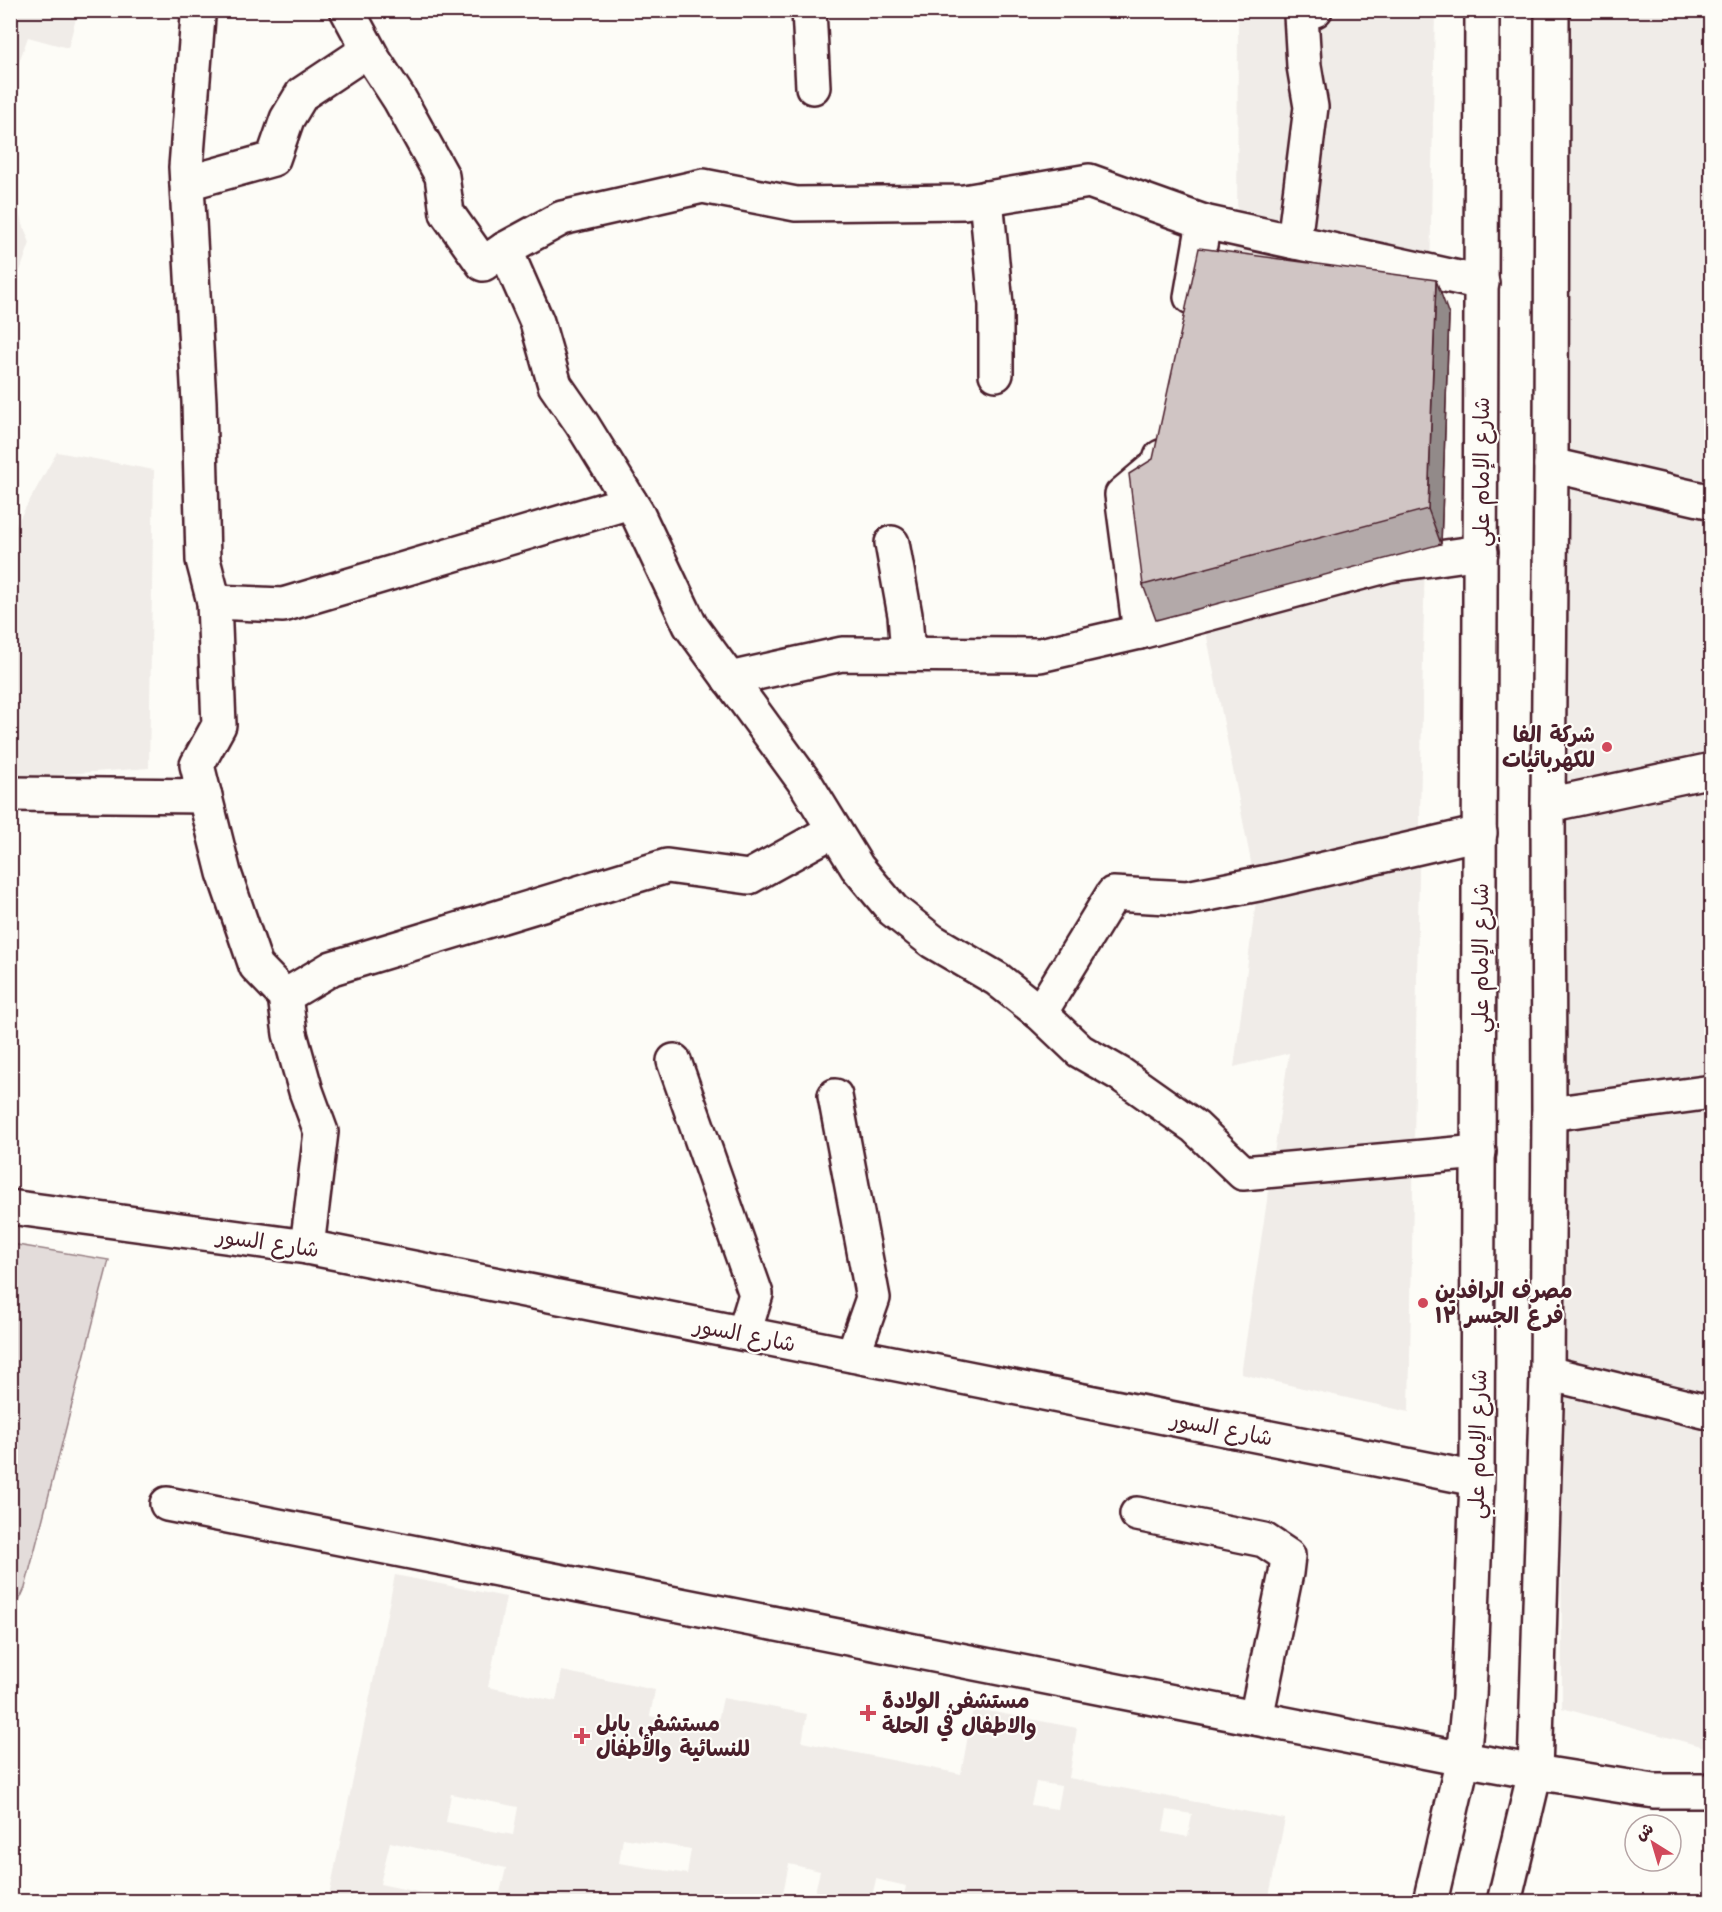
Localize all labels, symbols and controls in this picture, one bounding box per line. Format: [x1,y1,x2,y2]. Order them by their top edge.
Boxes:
street label: شارع الإمام علي [1469,397,1501,547]
place label: شركة الفا للكهربائيات [1502,722,1595,773]
marker: شركة الفا للكهربائيات [1600,740,1614,754]
street label: شارع الإمام علي [1468,883,1500,1033]
street label: شارع السور [213,1223,321,1265]
place label: مصرف الرافدين فرع الجسر ١٣ [1435,1278,1572,1331]
marker: مصرف الرافدين فرع الجسر ١٣ [1416,1296,1430,1310]
street label: شارع السور [689,1312,798,1360]
street label: شارع الإمام علي [1464,1369,1498,1519]
street label: شارع السور [1166,1406,1275,1454]
place label: مستشفى الولادة والاطفال في الحلة [882,1688,1037,1742]
marker: مستشفى الولادة والاطفال في الحلة [859,1704,877,1722]
place label: مستشفى بابل للنسائية والأطفال [596,1711,750,1762]
marker: مستشفى بابل للنسائية والأطفال [573,1727,591,1745]
north arrow [1623,1813,1683,1873]
text: ش [1632,1819,1657,1844]

